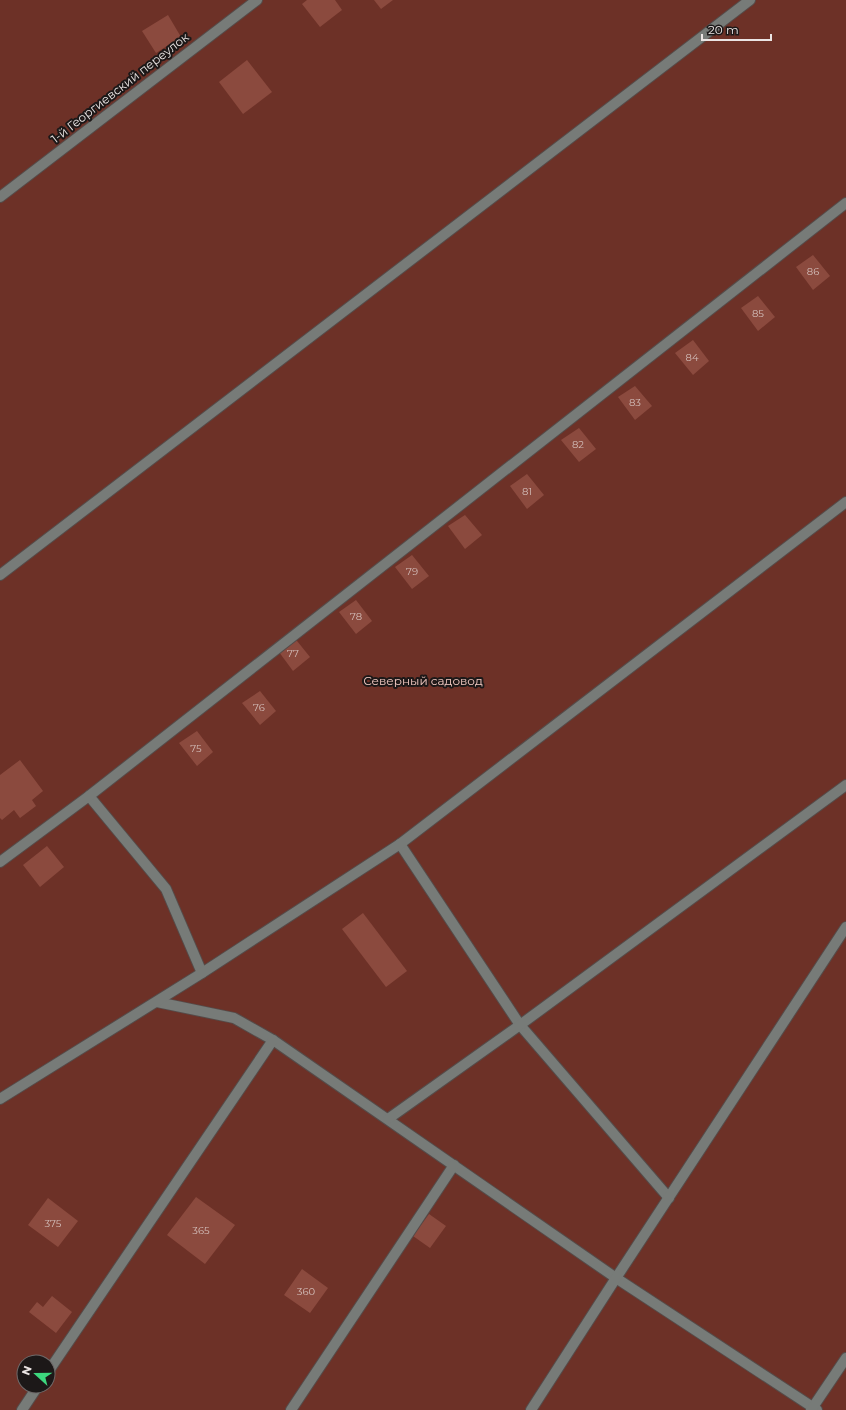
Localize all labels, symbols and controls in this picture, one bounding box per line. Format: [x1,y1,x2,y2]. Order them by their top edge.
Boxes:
scale bar [702,16,771,42]
text: 20 m [708,22,739,37]
street label: 1-й Георгиевский переулок [48,29,192,146]
house number: 86 [807,265,819,278]
house number: 85 [752,307,764,320]
house number: 84 [686,351,699,364]
house number: 83 [629,396,641,409]
house number: 82 [572,438,584,451]
house number: 81 [522,485,532,498]
house number: 79 [406,565,418,578]
house number: 78 [350,610,362,623]
house number: 77 [287,647,299,660]
park label: Северный садовод [363,673,483,688]
house number: 76 [253,701,265,714]
house number: 75 [190,742,202,755]
house number: 375 [45,1217,62,1230]
house number: 365 [192,1224,210,1237]
house number: 360 [297,1285,316,1298]
north arrow [16,1354,56,1394]
text: N [19,1364,35,1377]

